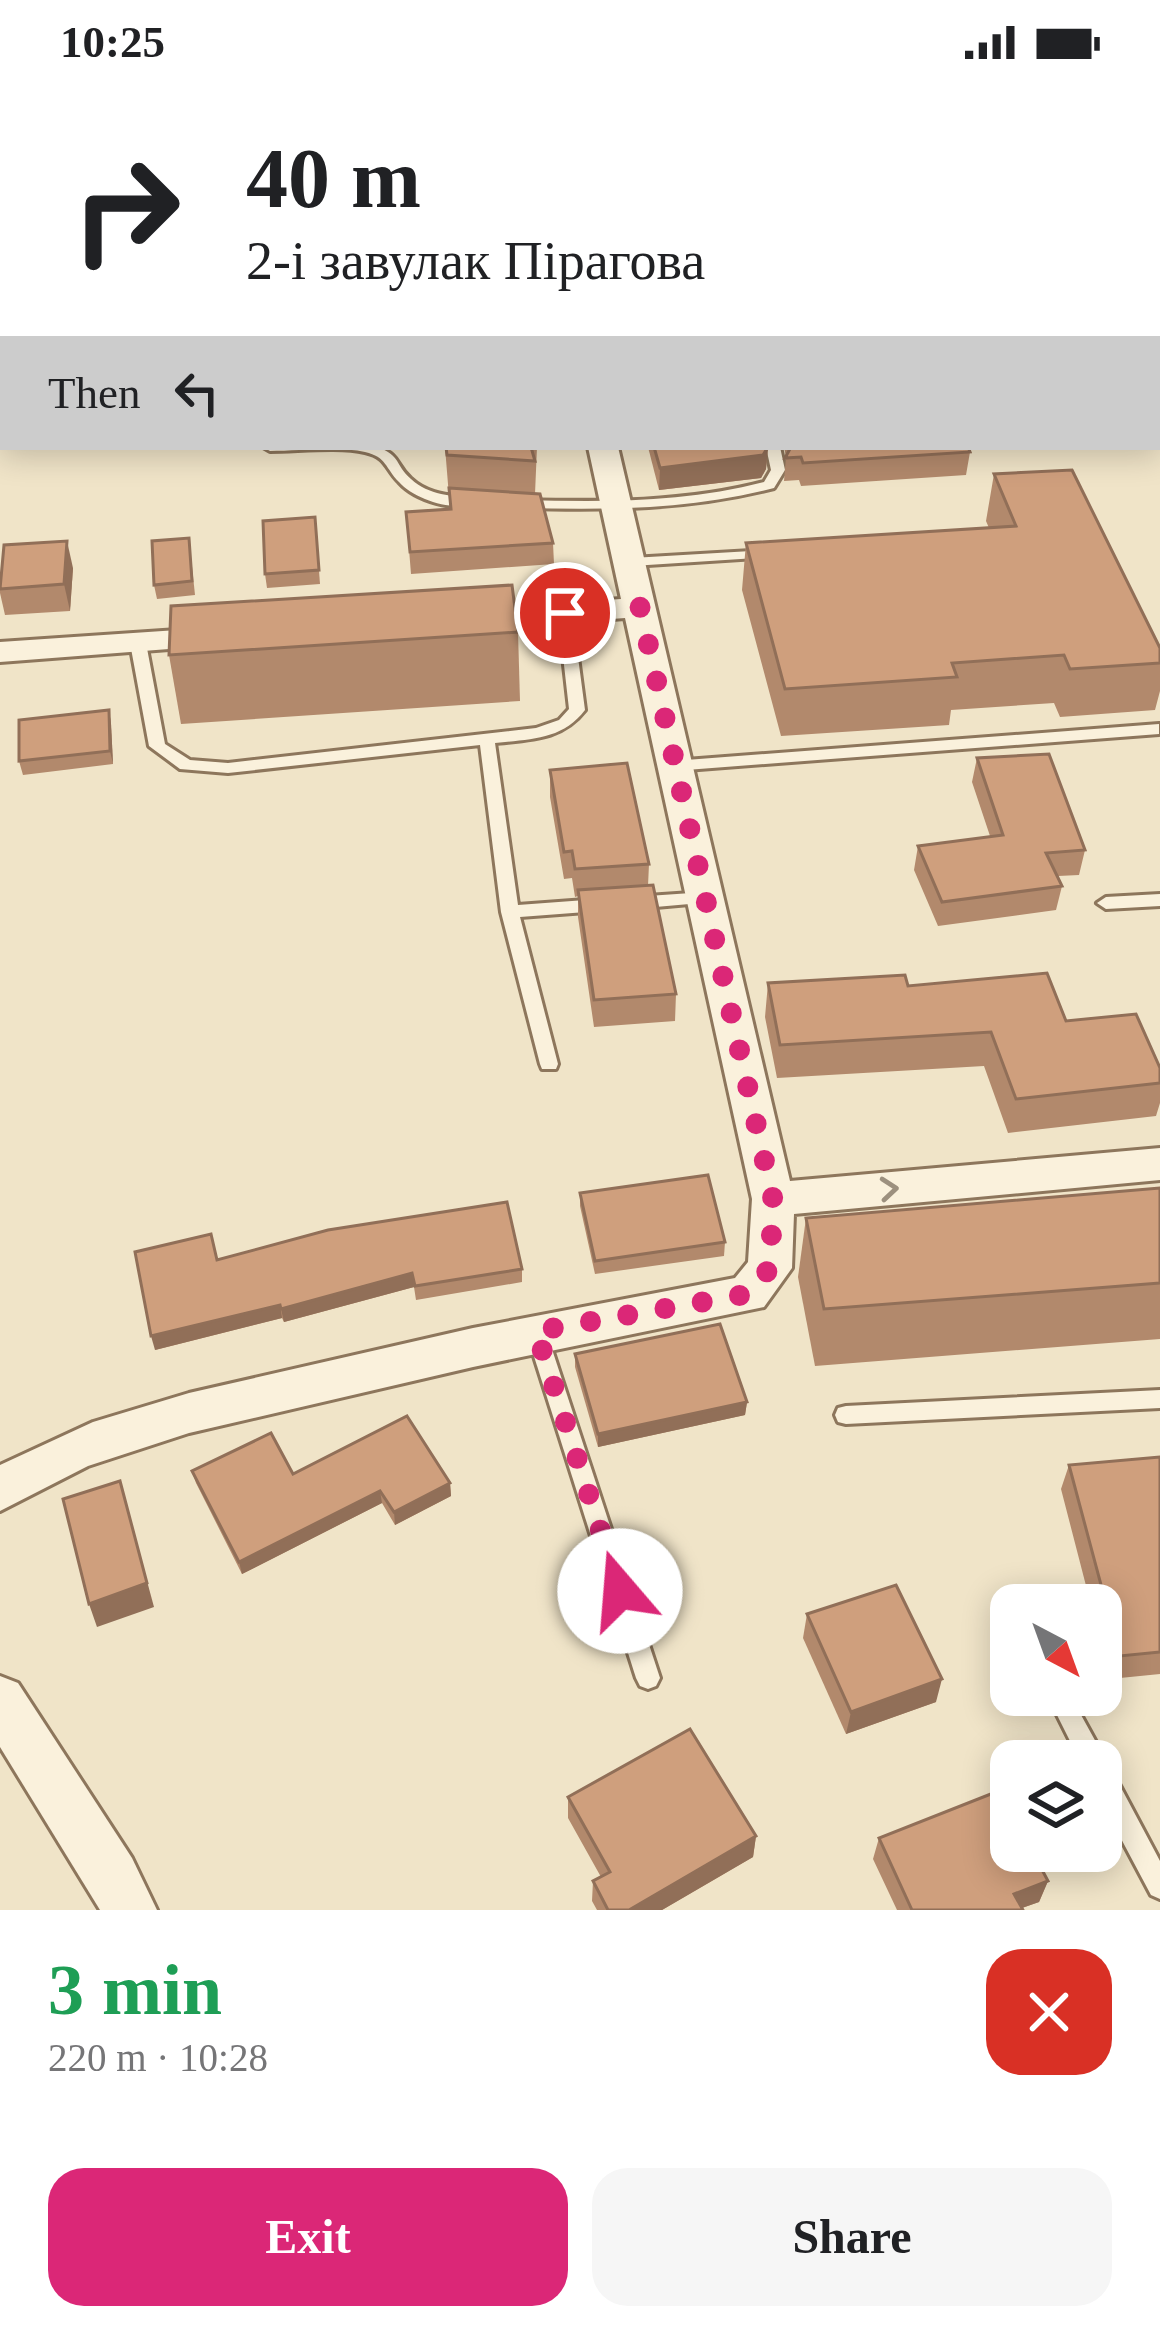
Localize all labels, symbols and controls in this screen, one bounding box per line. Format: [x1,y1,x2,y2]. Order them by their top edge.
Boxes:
text: 10:25 [60,17,165,67]
icon: right [48,132,204,288]
text: 40 m [246,132,421,225]
text: 2-і завулак Пірагова [246,231,705,291]
icon: left [164,360,230,426]
text: Then [48,368,140,418]
pin [514,562,616,664]
icon: arrive [532,580,598,646]
one-way arrow [880,1177,899,1202]
position arrow [557,1528,683,1654]
north arrow [990,1584,1122,1716]
map controls [990,1584,1122,1872]
button: layers [990,1740,1122,1872]
button: close [986,1949,1112,2075]
text: 3 min [48,1950,222,2030]
text: 220 m · 10:28 [48,2036,268,2079]
button: Exit [48,2168,568,2306]
button: Share [592,2168,1112,2306]

